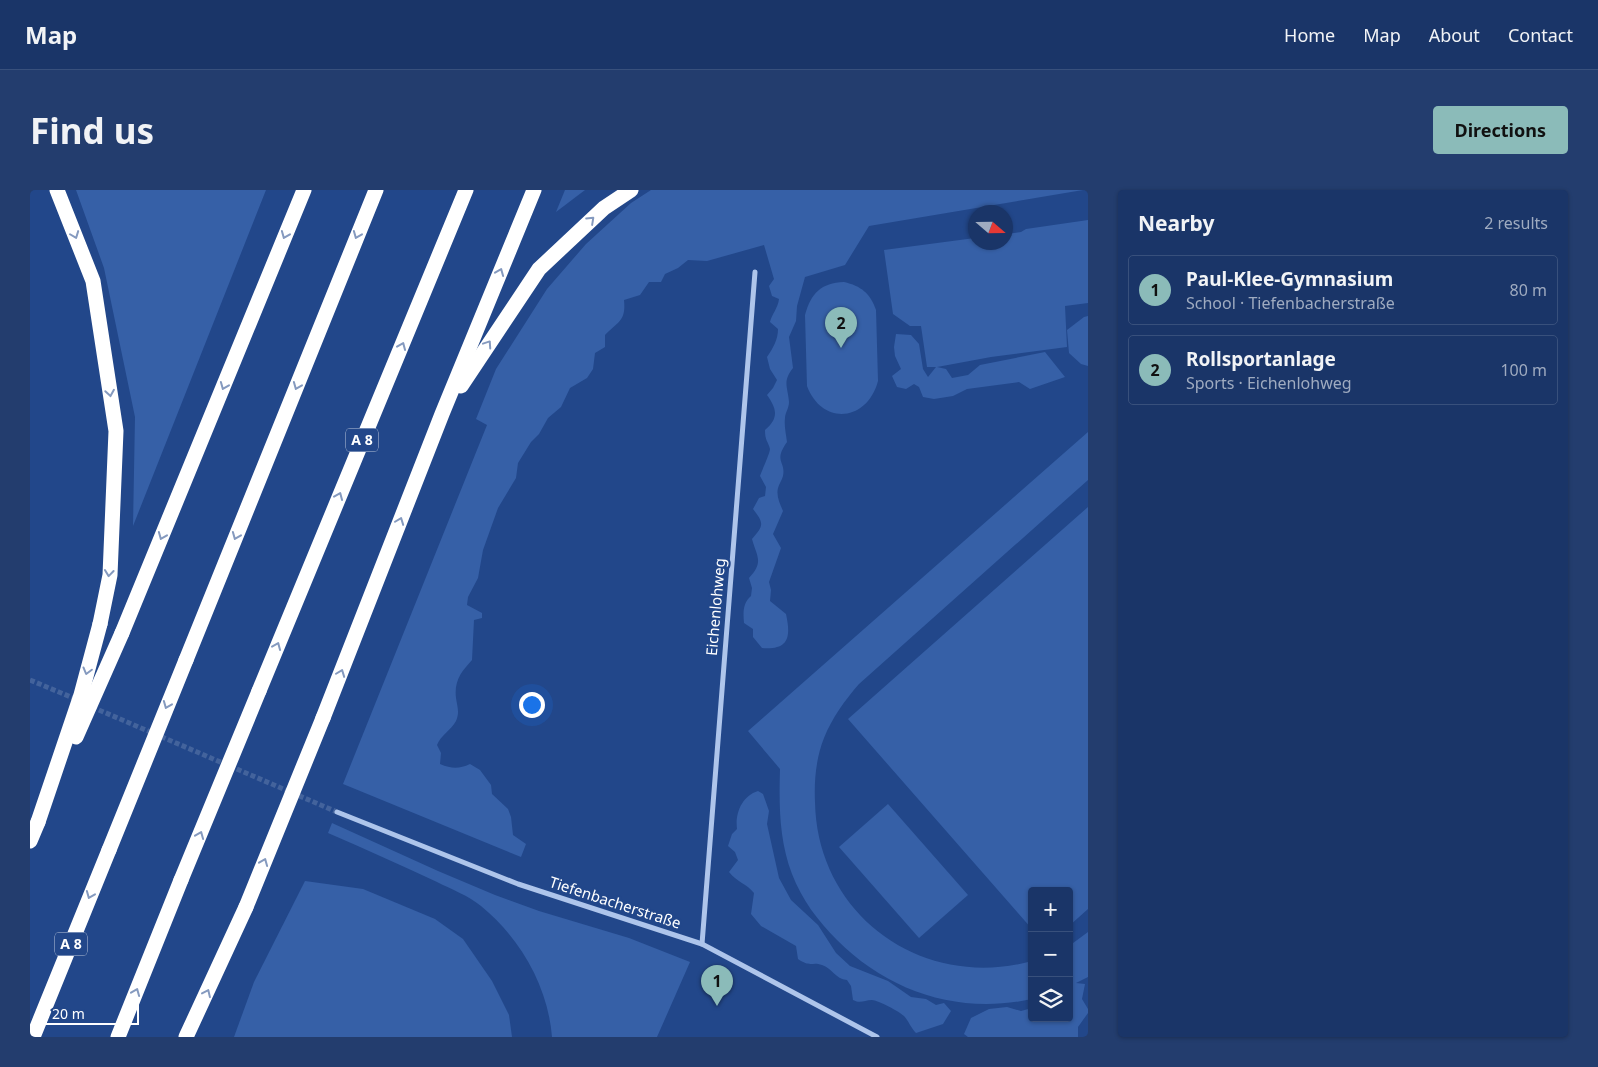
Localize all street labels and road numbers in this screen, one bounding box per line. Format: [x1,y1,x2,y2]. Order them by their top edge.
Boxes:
road number: A 8 [346,428,378,452]
street label: Eichenlohweg [701,557,729,657]
street label: Tiefenbacherstraße [547,871,684,933]
road number: A 8 [55,932,87,956]

